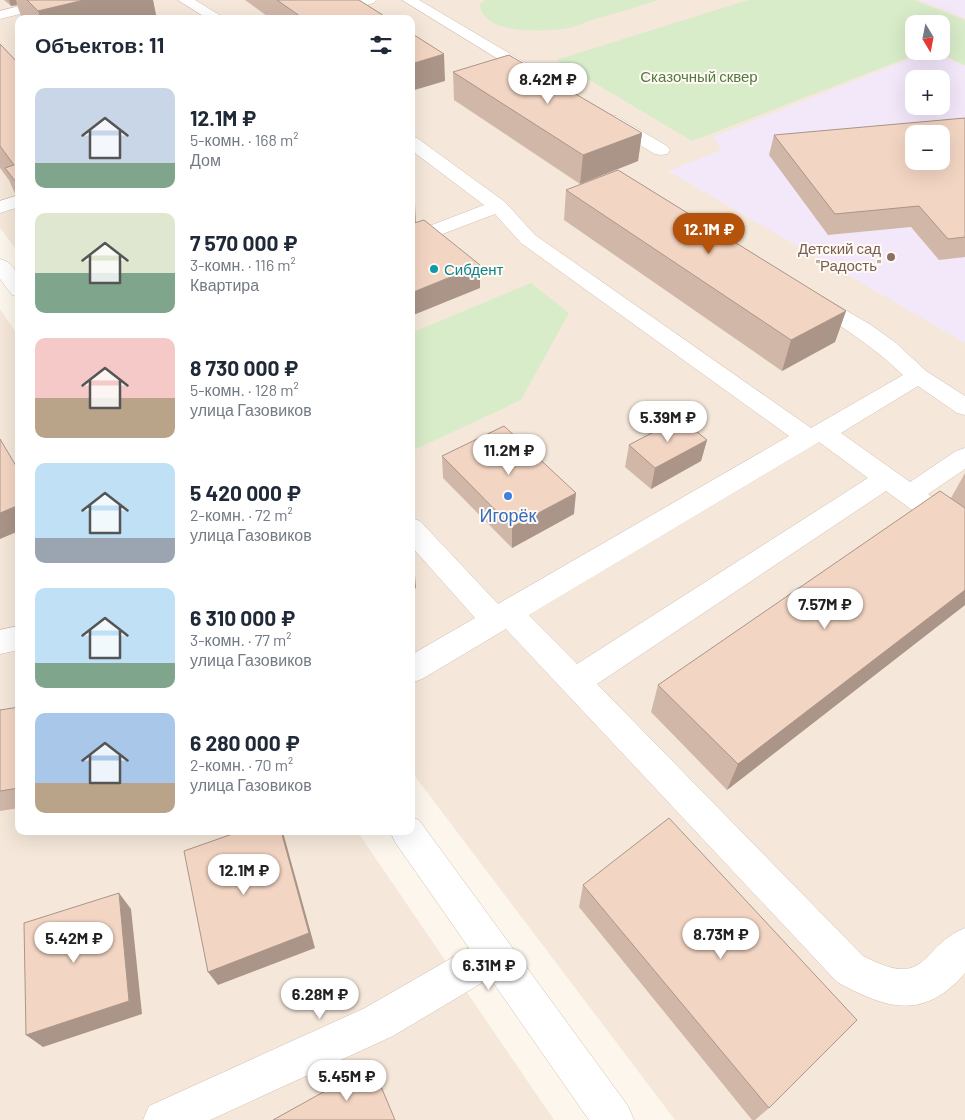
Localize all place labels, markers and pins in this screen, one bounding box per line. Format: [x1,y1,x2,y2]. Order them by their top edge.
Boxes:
pin: 8.42M ₽ [502,62,594,105]
pin: 12.1M ₽ [663,212,755,255]
place label: Детский сад "Радость" [798,239,881,274]
marker: Детский сад "Радость" [885,251,897,263]
place label: Сибдент [444,260,504,278]
marker: Сибдент [428,263,440,275]
pin: 5.39M ₽ [622,400,714,443]
pin: 11.2M ₽ [463,434,555,476]
marker: Игорёк [502,490,514,502]
place label: Игорёк [479,504,537,526]
pin: 7.57M ₽ [779,588,871,630]
pin: 12.1M ₽ [198,854,290,896]
pin: 8.73M ₽ [675,918,767,960]
pin: 5.42M ₽ [28,922,120,964]
pin: 6.31M ₽ [443,948,535,991]
pin: 6.28M ₽ [274,978,366,1020]
pin: 5.45M ₽ [301,1060,393,1102]

